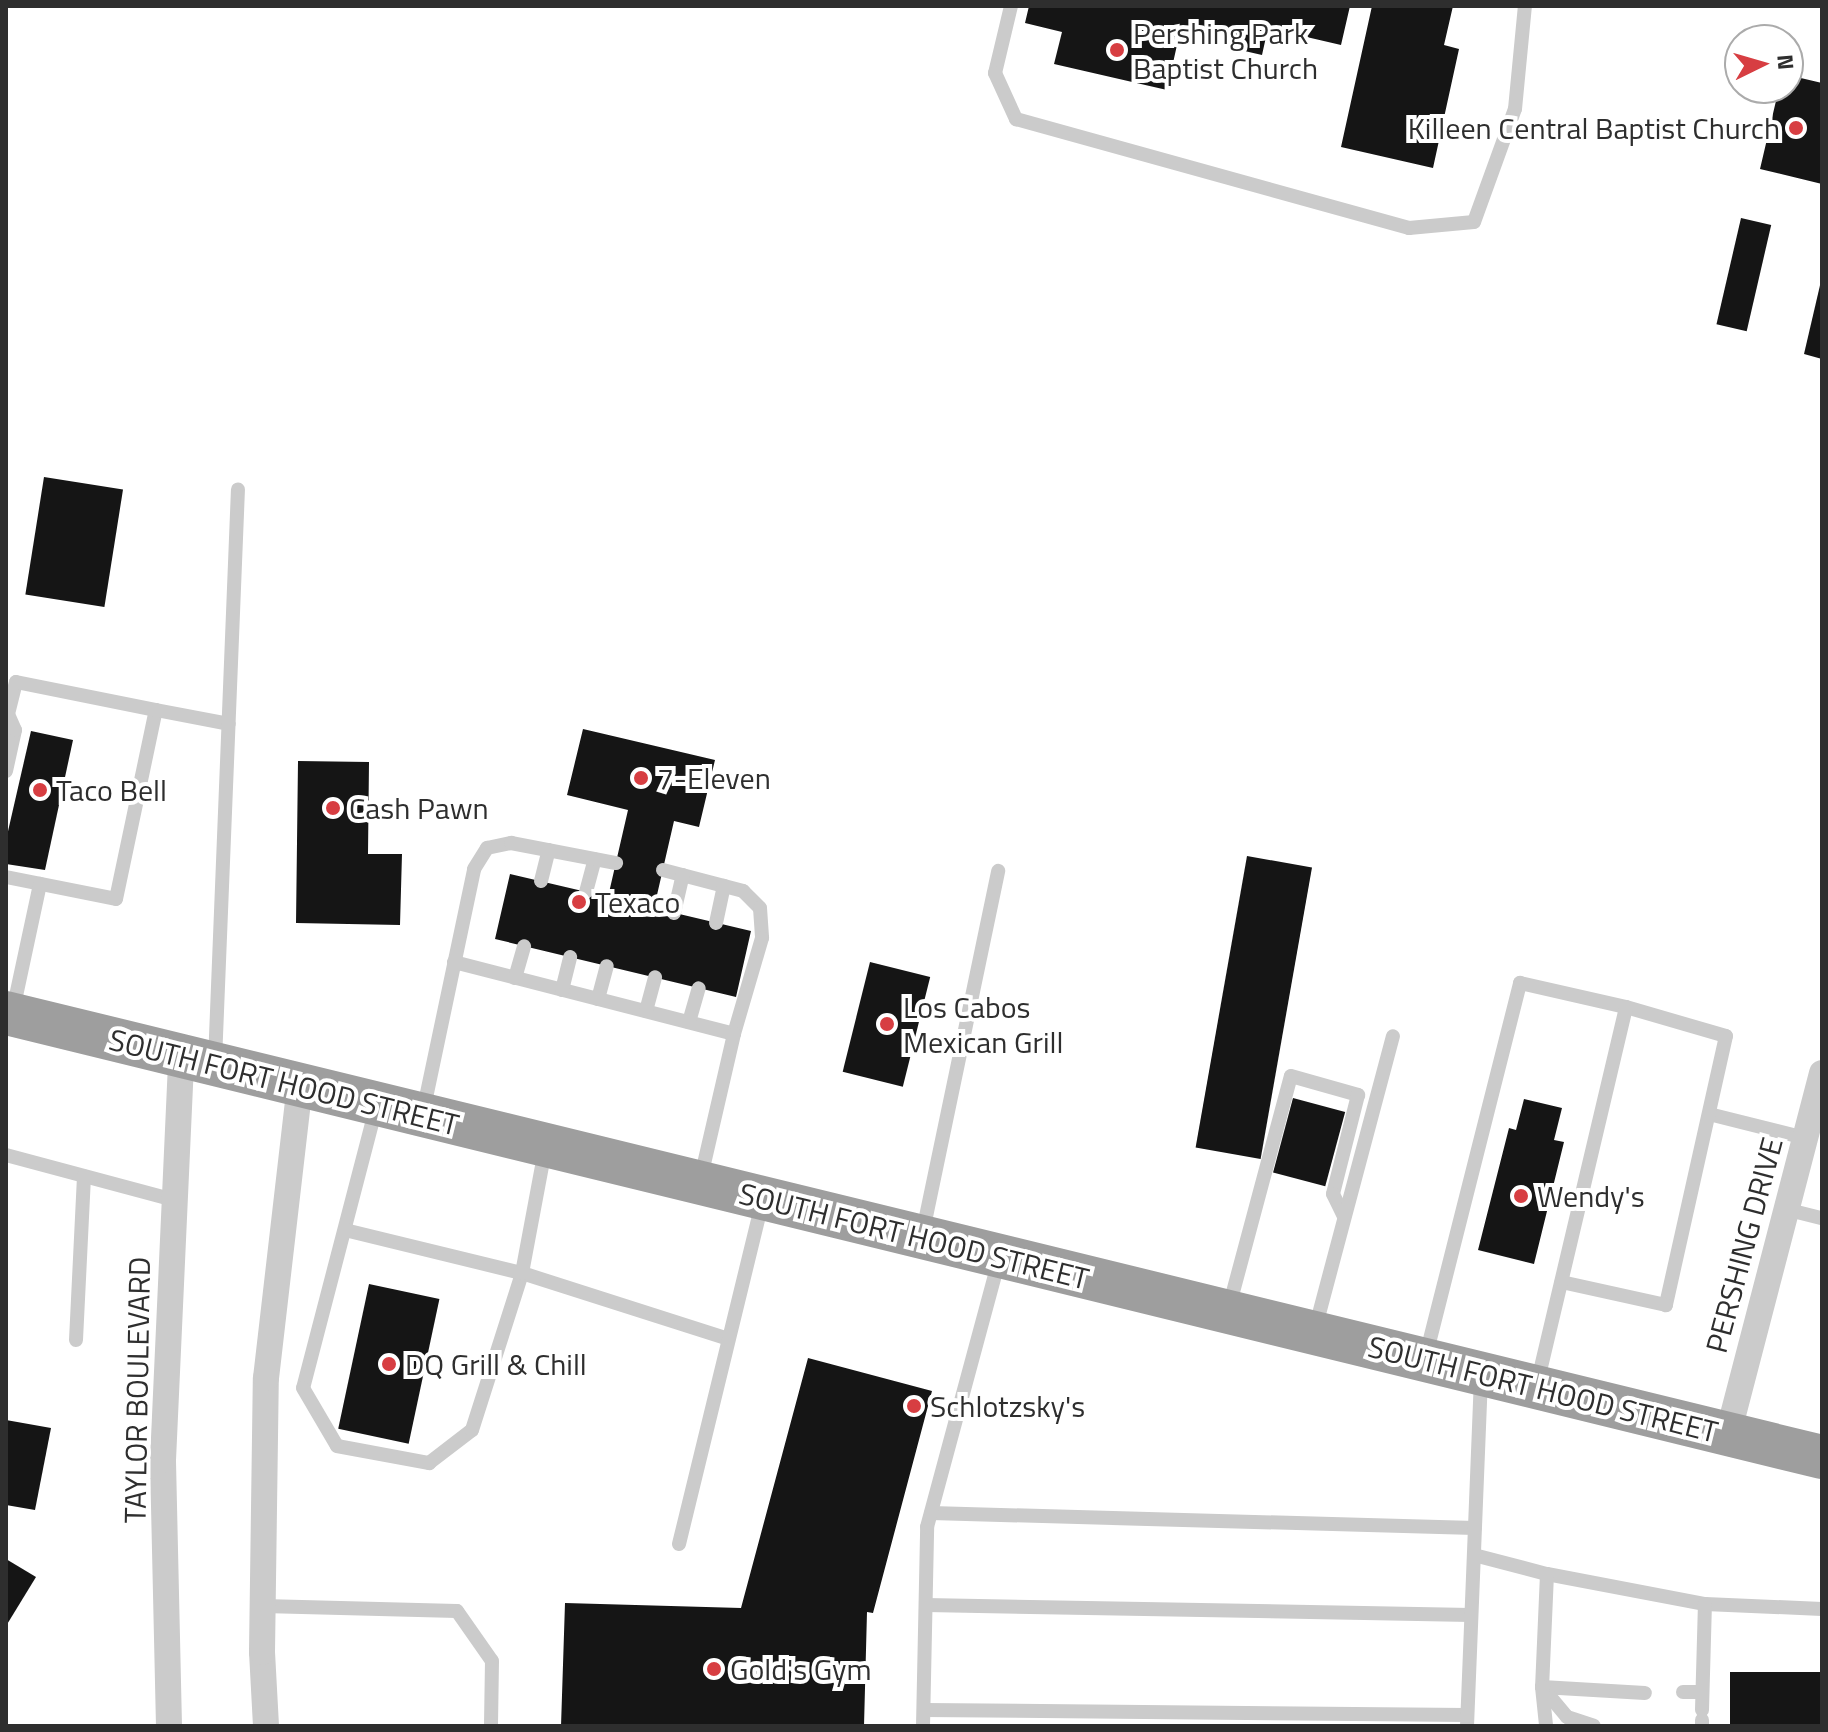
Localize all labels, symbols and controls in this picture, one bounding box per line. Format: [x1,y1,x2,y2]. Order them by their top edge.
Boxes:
place label: Pershing Park Baptist Church [1133,15,1318,86]
north arrow [1724,24,1804,104]
marker: Pershing Park Baptist Church [1108,41,1126,59]
text: N [1768,53,1804,71]
place label: Killeen Central Baptist Church [1408,110,1780,146]
marker: Killeen Central Baptist Church [1787,119,1805,137]
place label: 7-Eleven [657,760,771,796]
marker: 7-Eleven [632,769,650,787]
place label: Taco Bell [56,772,167,808]
marker: Taco Bell [31,781,49,799]
place label: Cash Pawn [349,790,489,826]
marker: Cash Pawn [324,799,342,817]
place label: Texaco [595,884,680,920]
marker: Texaco [570,893,588,911]
place label: Los Cabos Mexican Grill [903,989,1063,1060]
marker: Los Cabos Mexican Grill [878,1015,896,1033]
street label: SOUTH FORT HOOD STREET [105,1021,463,1143]
street label: PERSHING DRIVE [1698,1133,1790,1357]
street label: SOUTH FORT HOOD STREET [735,1175,1093,1297]
place label: Wendy's [1537,1178,1645,1214]
marker: Wendy's [1512,1187,1530,1205]
street label: TAYLOR BOULEVARD [117,1256,157,1524]
street label: SOUTH FORT HOOD STREET [1364,1328,1722,1450]
place label: DQ Grill & Chill [405,1346,587,1382]
marker: DQ Grill & Chill [380,1355,398,1373]
place label: Schlotzsky's [930,1388,1085,1424]
marker: Schlotzsky's [905,1397,923,1415]
place label: Gold's Gym [730,1651,872,1687]
marker: Gold's Gym [705,1660,723,1678]

